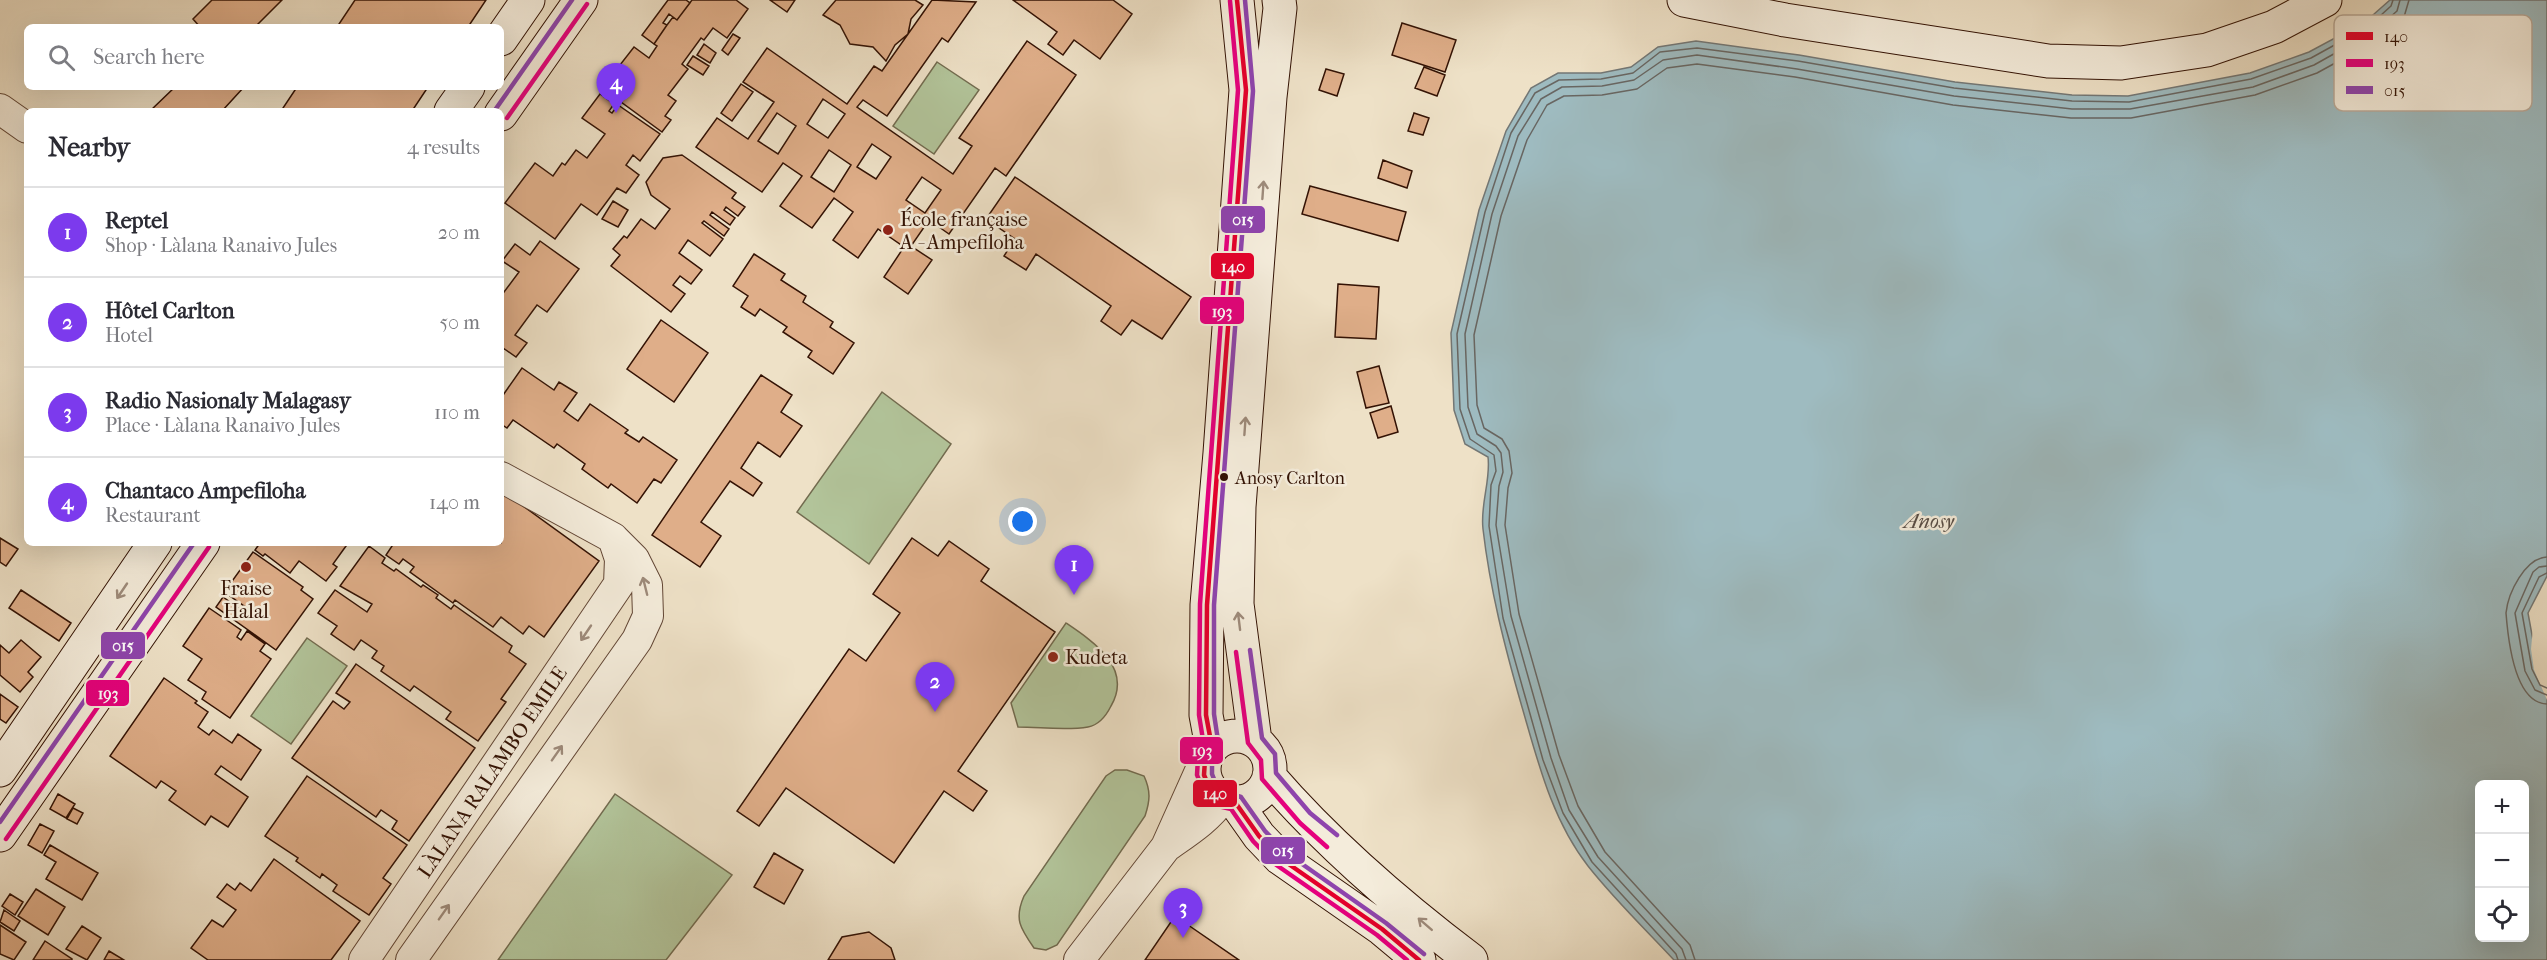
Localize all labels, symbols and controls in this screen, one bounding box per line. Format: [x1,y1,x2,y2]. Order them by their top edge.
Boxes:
legend [2334,15,2532,111]
search box [24,24,504,90]
text: 140 [2384,27,2408,46]
icon: search [45,41,78,74]
text: Search here [93,44,205,70]
text: 193 [2384,54,2405,73]
pin: 4 [596,63,636,113]
text: 015 [2384,81,2405,100]
text: Nearby [48,132,130,163]
text: 4 results [407,136,480,159]
one-way arrow [1258,180,1269,200]
line badge: 015 [1220,205,1266,234]
place label: École française A - Ampefiloha [899,207,1028,254]
text: Reptel [105,208,168,234]
text: 015 [1232,210,1254,229]
text: 1 [64,221,71,244]
text: 20 m [438,221,480,244]
marker: École française A - Ampefiloha [881,223,895,237]
text: Shop · Làlana Ranaivo Jules [105,234,337,257]
line badge: 140 [1210,252,1255,280]
text: 140 [1221,257,1245,277]
line badge: 193 [1199,296,1245,325]
text: Hôtel Carlton [105,298,234,324]
text: 193 [1212,302,1232,322]
text: 2 [62,311,73,334]
text: 50 m [439,311,480,334]
text: Hotel [105,324,153,347]
text: Radio Nasionaly Malagasy [105,388,351,414]
text: 3 [63,401,72,424]
text: 110 m [434,401,480,424]
text: Place · Làlana Ranaivo Jules [105,414,340,437]
one-way arrow [1240,417,1251,437]
place label: Anosy Carlton [1234,468,1345,489]
marker: Anosy Carlton [1218,471,1230,483]
text: Chantaco Ampefiloha [105,478,306,504]
text: 4 [62,491,73,514]
text: 140 m [429,491,480,514]
text: Restaurant [105,504,201,527]
your location [1008,507,1037,536]
water label: Anosy [1901,509,1955,533]
pin: 1 [1054,546,1094,595]
marker: Fraise Halal [239,560,253,574]
place label: Fraise Halal [220,577,272,623]
one-way arrow [638,577,650,596]
one-way arrow [116,583,128,599]
one-way arrow [1234,611,1245,631]
one-way arrow [580,624,592,640]
line badge: 015 [100,631,146,660]
text: 015 [112,636,134,655]
place label: Kudeta [1065,646,1128,669]
marker: Kudeta [1046,650,1060,664]
street label: LÀLANA RALAMBO EMILE [412,662,572,882]
pin: 2 [916,662,954,712]
line badge: 193 [85,679,130,707]
text: 193 [98,684,118,704]
line badge: 193 [1179,736,1224,765]
text: 193 [1192,741,1212,761]
one-way arrow [551,745,563,761]
line badge: 140 [1192,779,1238,808]
map controls [2475,780,2529,942]
button: + [2475,780,2529,834]
text: 140 [1203,784,1227,804]
button: − [2475,834,2529,888]
line badge: 015 [1260,836,1306,865]
text: 015 [1272,841,1294,860]
pin: 3 [1164,888,1202,938]
button: locate [2475,888,2529,942]
one-way arrow [438,905,450,921]
one-way arrow [1418,917,1433,931]

